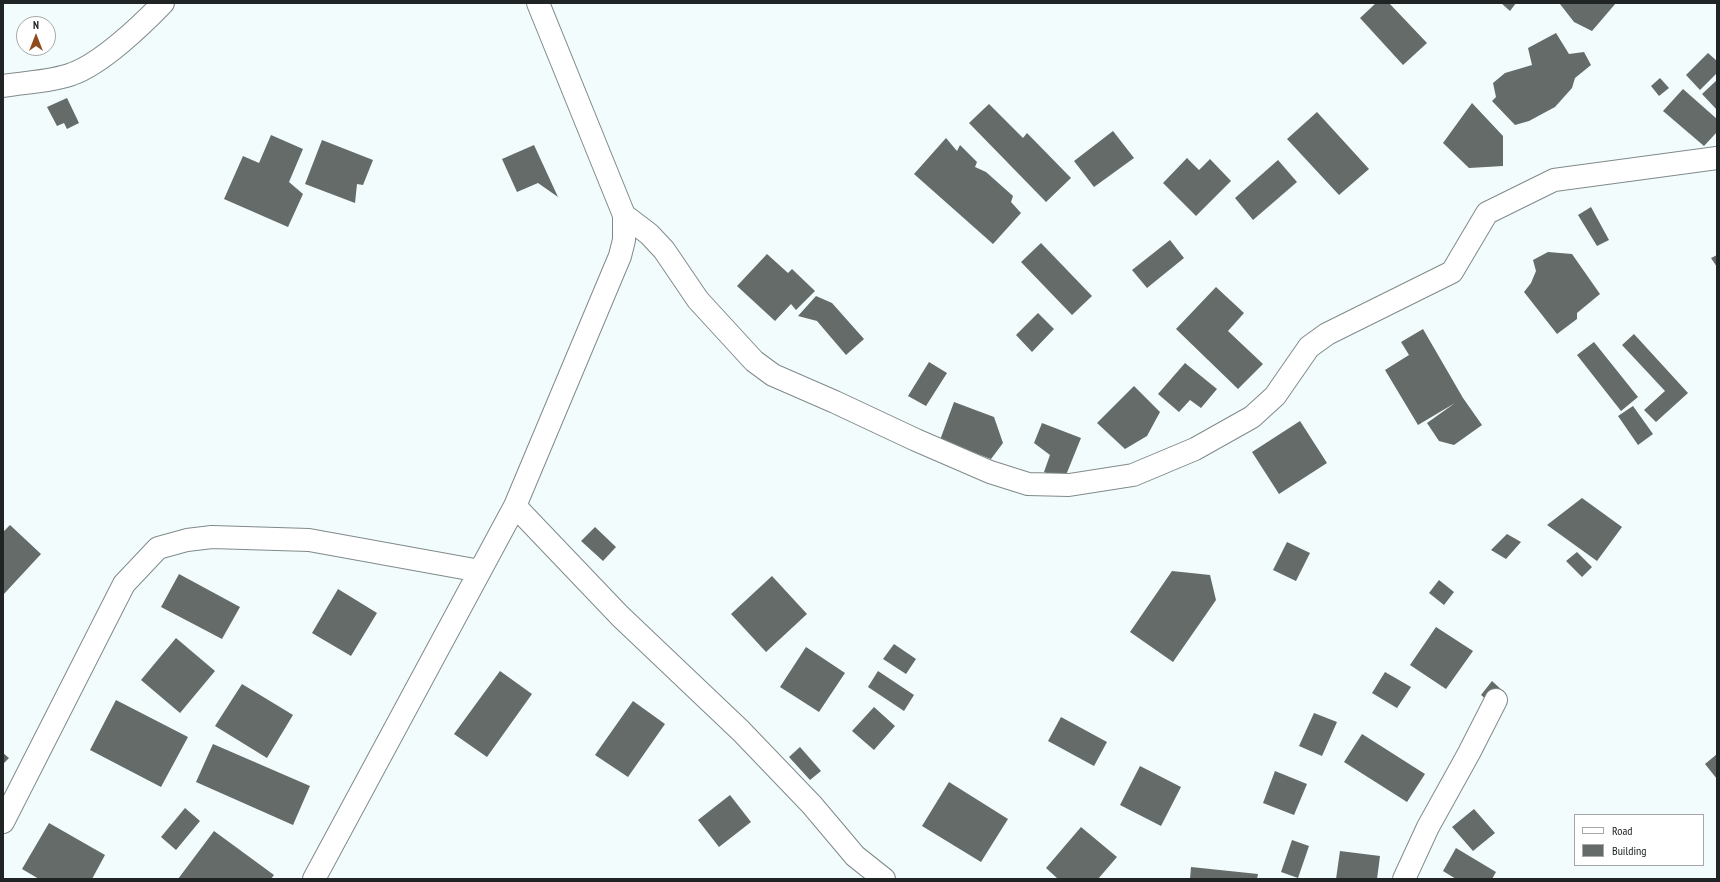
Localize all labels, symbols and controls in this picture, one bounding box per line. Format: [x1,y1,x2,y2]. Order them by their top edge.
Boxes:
north arrow [16,16,56,56]
text: N [33,18,39,32]
legend [1574,814,1704,866]
text: Road [1612,823,1632,838]
text: Building [1612,843,1647,858]

